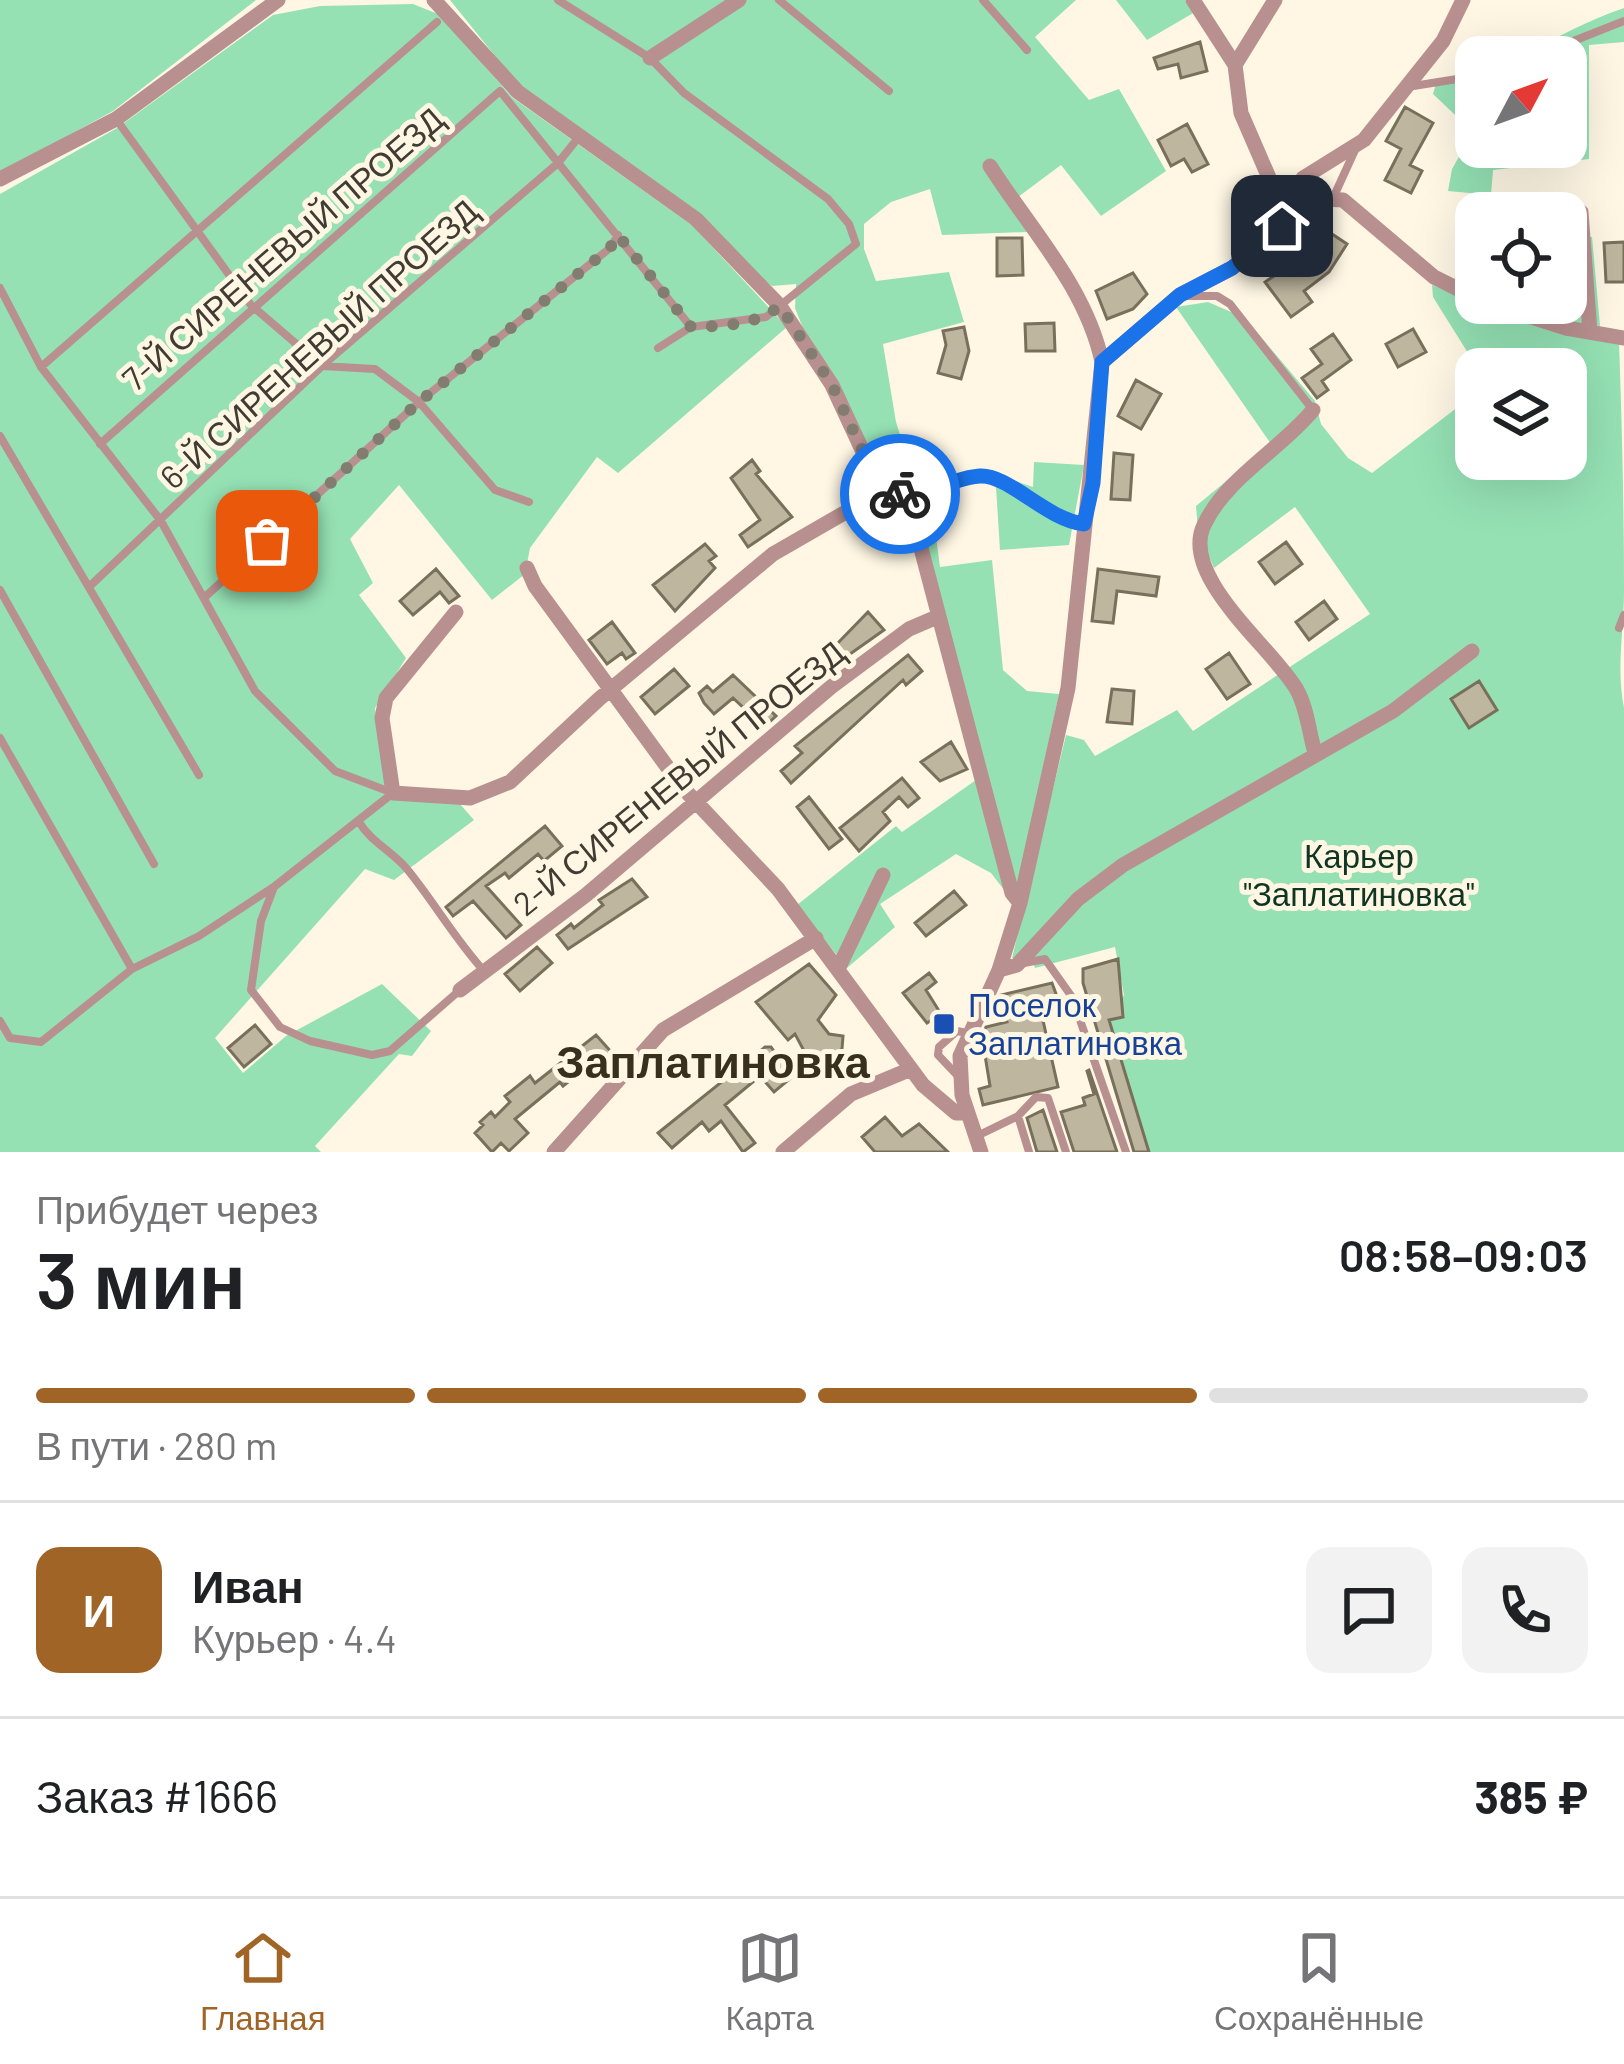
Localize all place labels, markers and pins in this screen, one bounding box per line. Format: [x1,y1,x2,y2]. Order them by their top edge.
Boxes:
pin [1231,175,1333,277]
pin [216,490,318,592]
place label: Поселок Заплатиновка [968,984,1183,1062]
marker: Поселок Заплатиновка [931,1011,957,1037]

